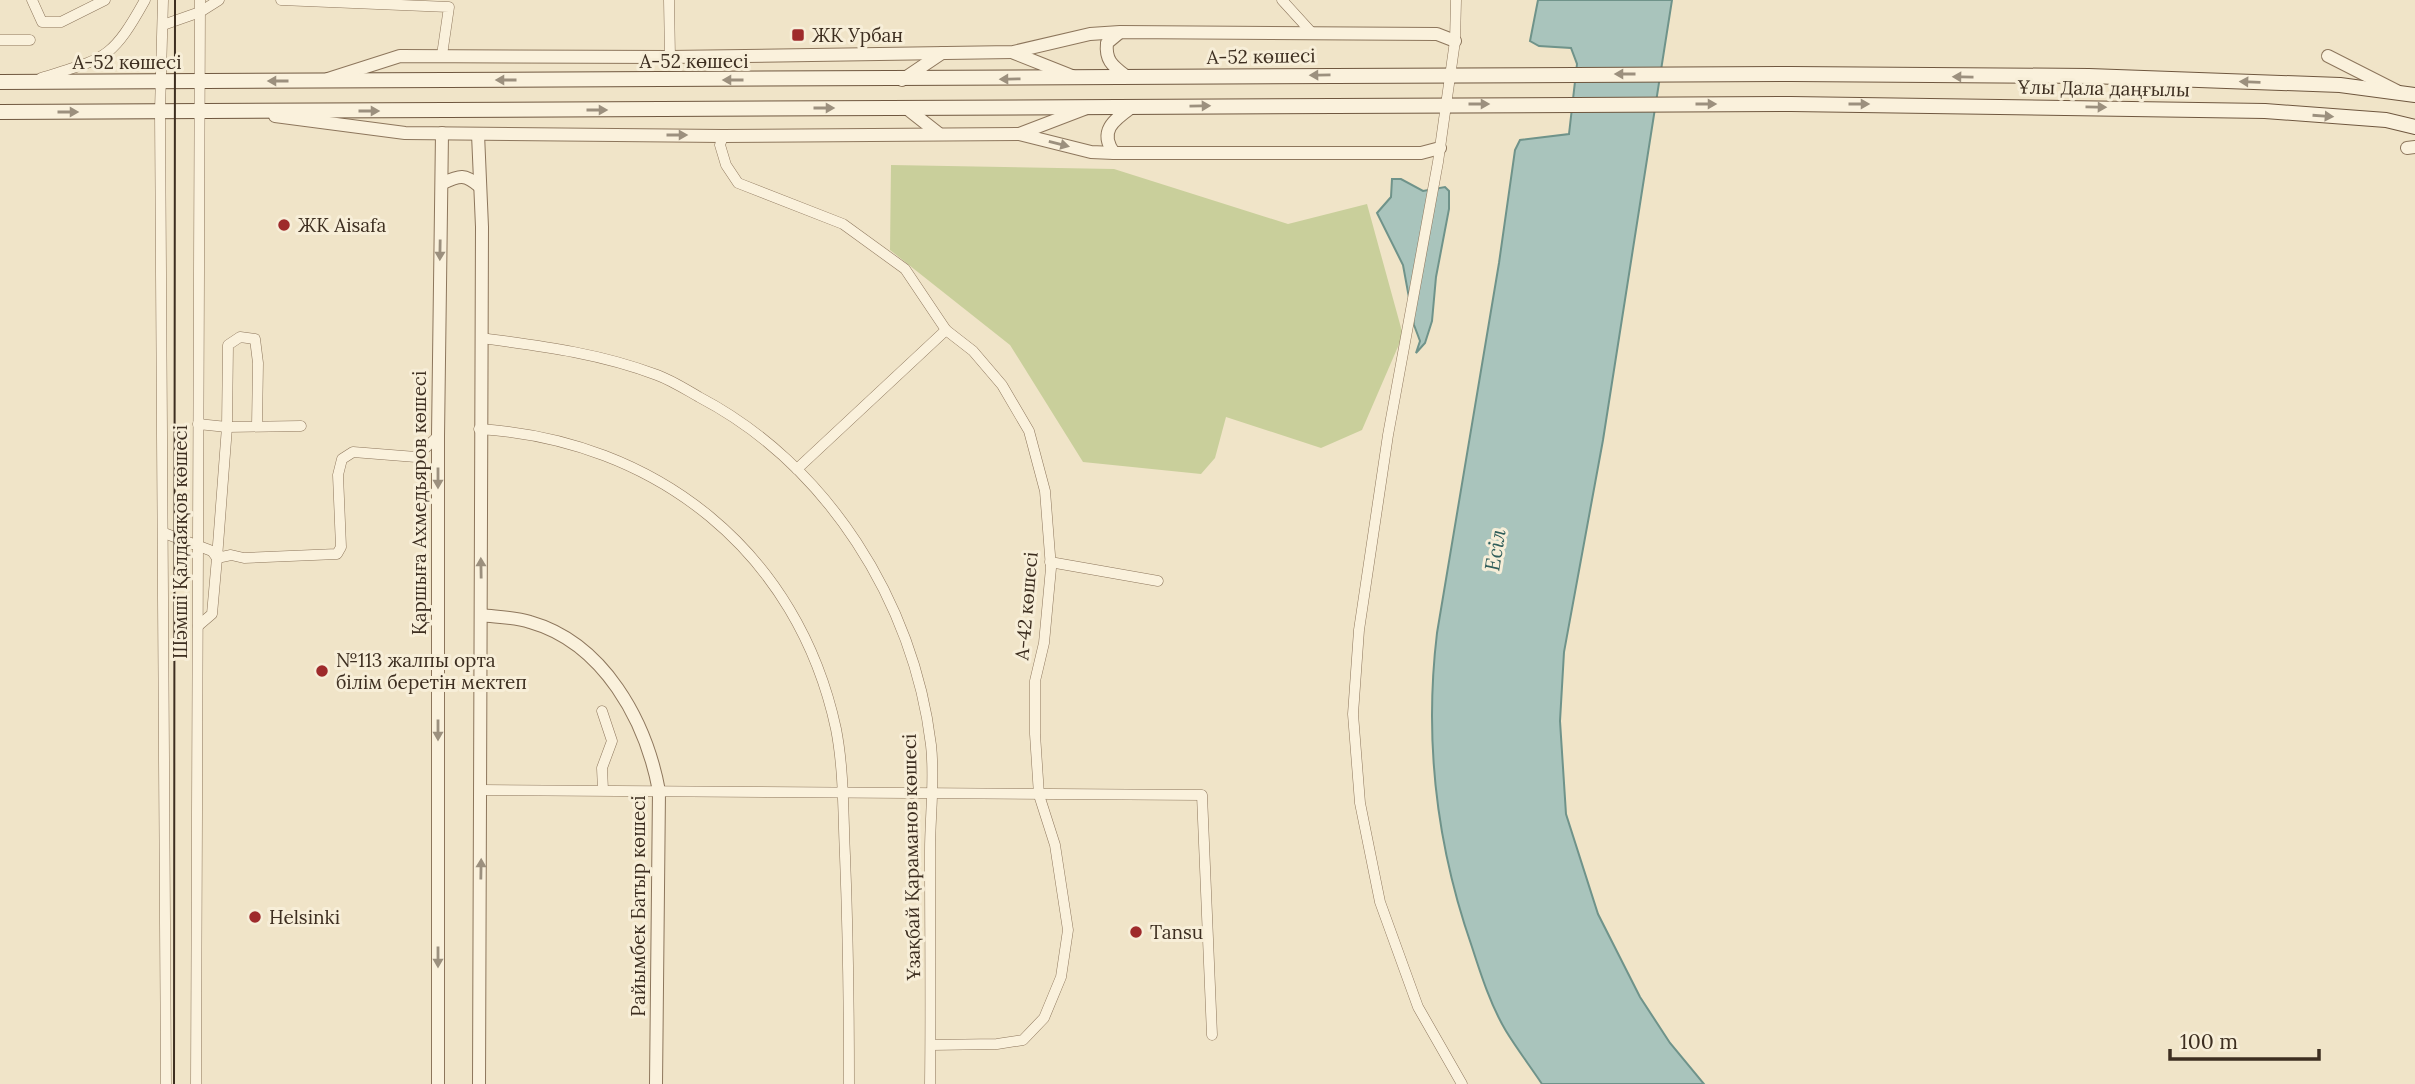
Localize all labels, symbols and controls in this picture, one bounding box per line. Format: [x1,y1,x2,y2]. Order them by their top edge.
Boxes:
place label: ЖК Урбан [812,23,903,47]
marker: ЖК Урбан [790,27,806,43]
street label: А-52 көшесі [1205,43,1316,69]
street label: А-52 көшесі [639,49,748,73]
street label: А-52 көшесі [72,50,181,74]
one-way arrow [1613,68,1635,80]
one-way arrow [1309,69,1331,80]
one-way arrow [1951,71,1973,82]
one-way arrow [999,73,1021,85]
one-way arrow [495,74,517,86]
one-way arrow [722,74,744,86]
street label: Ұлы Дала даңғылы [2017,74,2190,102]
one-way arrow [267,75,289,86]
one-way arrow [2238,76,2260,87]
one-way arrow [1468,98,1490,110]
one-way arrow [1696,98,1718,110]
one-way arrow [1848,98,1870,110]
one-way arrow [1190,100,1212,112]
one-way arrow [813,102,835,114]
one-way arrow [2085,102,2107,113]
one-way arrow [586,104,608,116]
one-way arrow [358,105,380,117]
one-way arrow [57,106,79,118]
one-way arrow [2313,110,2335,121]
one-way arrow [666,129,688,141]
one-way arrow [1048,139,1070,150]
place label: ЖК Aisafa [298,213,387,237]
marker: ЖК Aisafa [276,217,292,233]
one-way arrow [434,240,446,262]
street label: Қаршыға Ахмедьяров көшесі [407,371,431,635]
street label: Шәмші Қалдаяқов көшесі [168,425,192,659]
one-way arrow [432,467,444,489]
water label: Есіл [1478,527,1512,573]
street label: А-42 көшесі [1009,551,1043,662]
one-way arrow [475,557,487,579]
place label: №113 жалпы орта білім беретін мектеп [336,648,527,694]
marker: №113 жалпы орта білім беретін мектеп [314,663,330,679]
one-way arrow [432,719,444,741]
street label: Ұзақбай Қараманов көшесі [897,733,925,982]
street label: Райымбек Батыр көшесі [626,795,650,1017]
one-way arrow [475,858,487,880]
place label: Helsinki [269,905,340,929]
marker: Helsinki [247,909,263,925]
place label: Tansu [1150,920,1203,944]
marker: Tansu [1128,924,1144,940]
one-way arrow [432,947,444,969]
scale bar [2170,1018,2319,1062]
text: 100 m [2180,1028,2238,1055]

